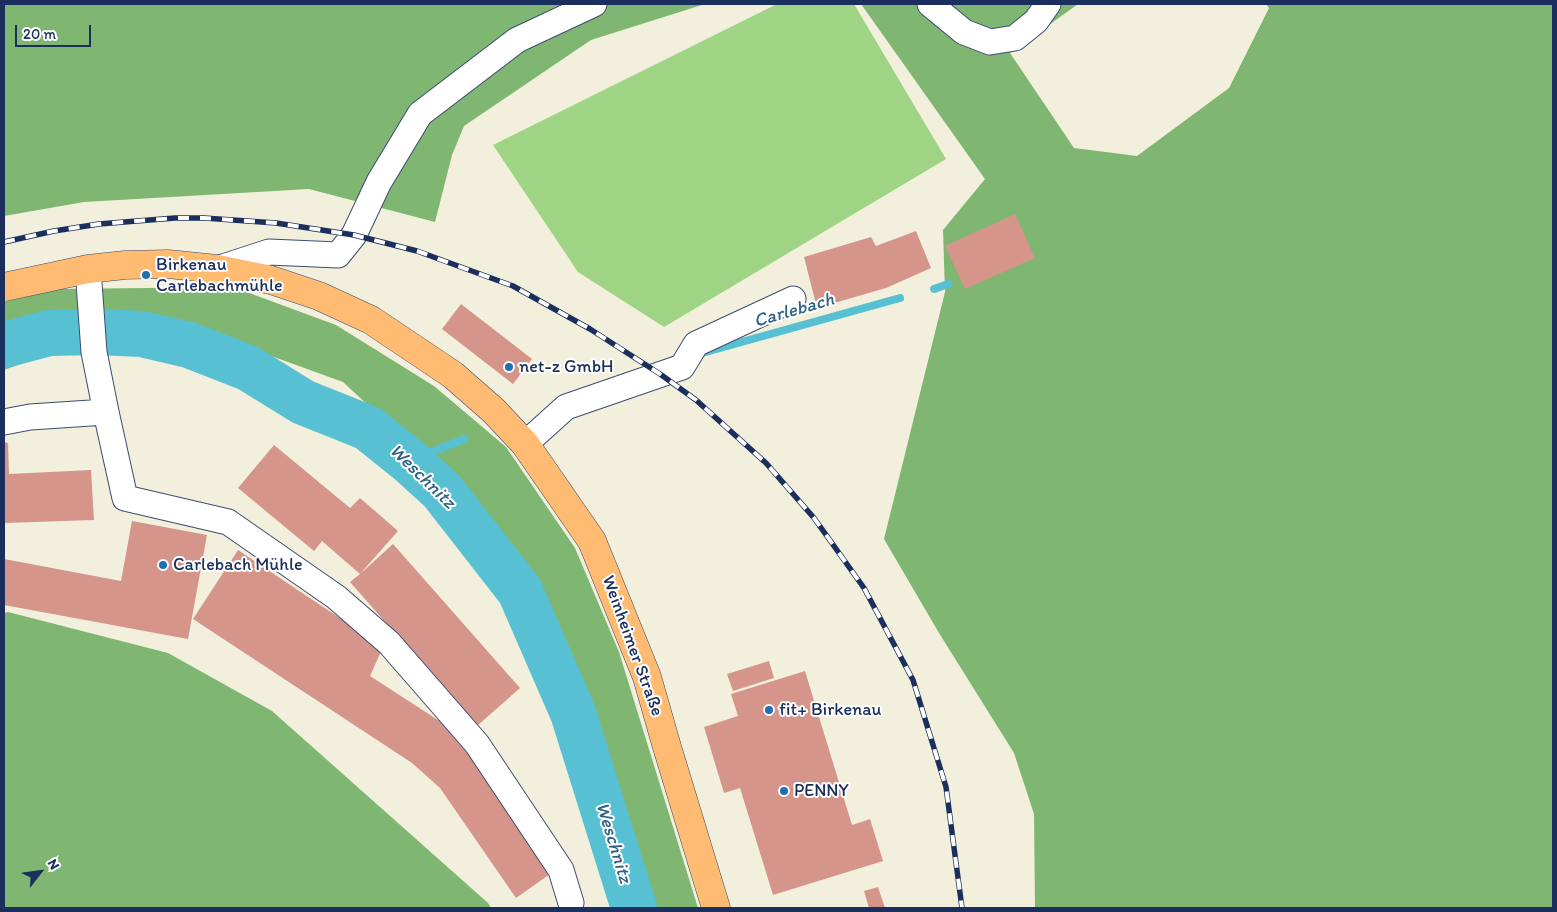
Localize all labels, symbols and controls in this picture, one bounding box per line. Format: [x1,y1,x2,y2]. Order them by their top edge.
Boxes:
scale bar [18,15,94,47]
text: 20 m [23,25,56,43]
place label: Birkenau Carlebachmühle [156,254,283,296]
marker: Birkenau Carlebachmühle [140,269,152,281]
water label: Carlebach [751,289,837,333]
place label: net-z GmbH [519,356,613,378]
marker: net-z GmbH [503,361,515,373]
water label: Weschnitz [384,440,460,514]
place label: Carlebach Mühle [173,554,303,576]
marker: Carlebach Mühle [157,559,169,571]
street label: Weinheimer Straße [597,573,667,719]
place label: fit+ Birkenau [779,699,882,721]
marker: fit+ Birkenau [763,704,775,716]
place label: PENNY [794,780,849,802]
marker: PENNY [778,785,790,797]
water label: Weschnitz [590,800,636,886]
north arrow [15,847,65,897]
text: N [44,856,63,873]

